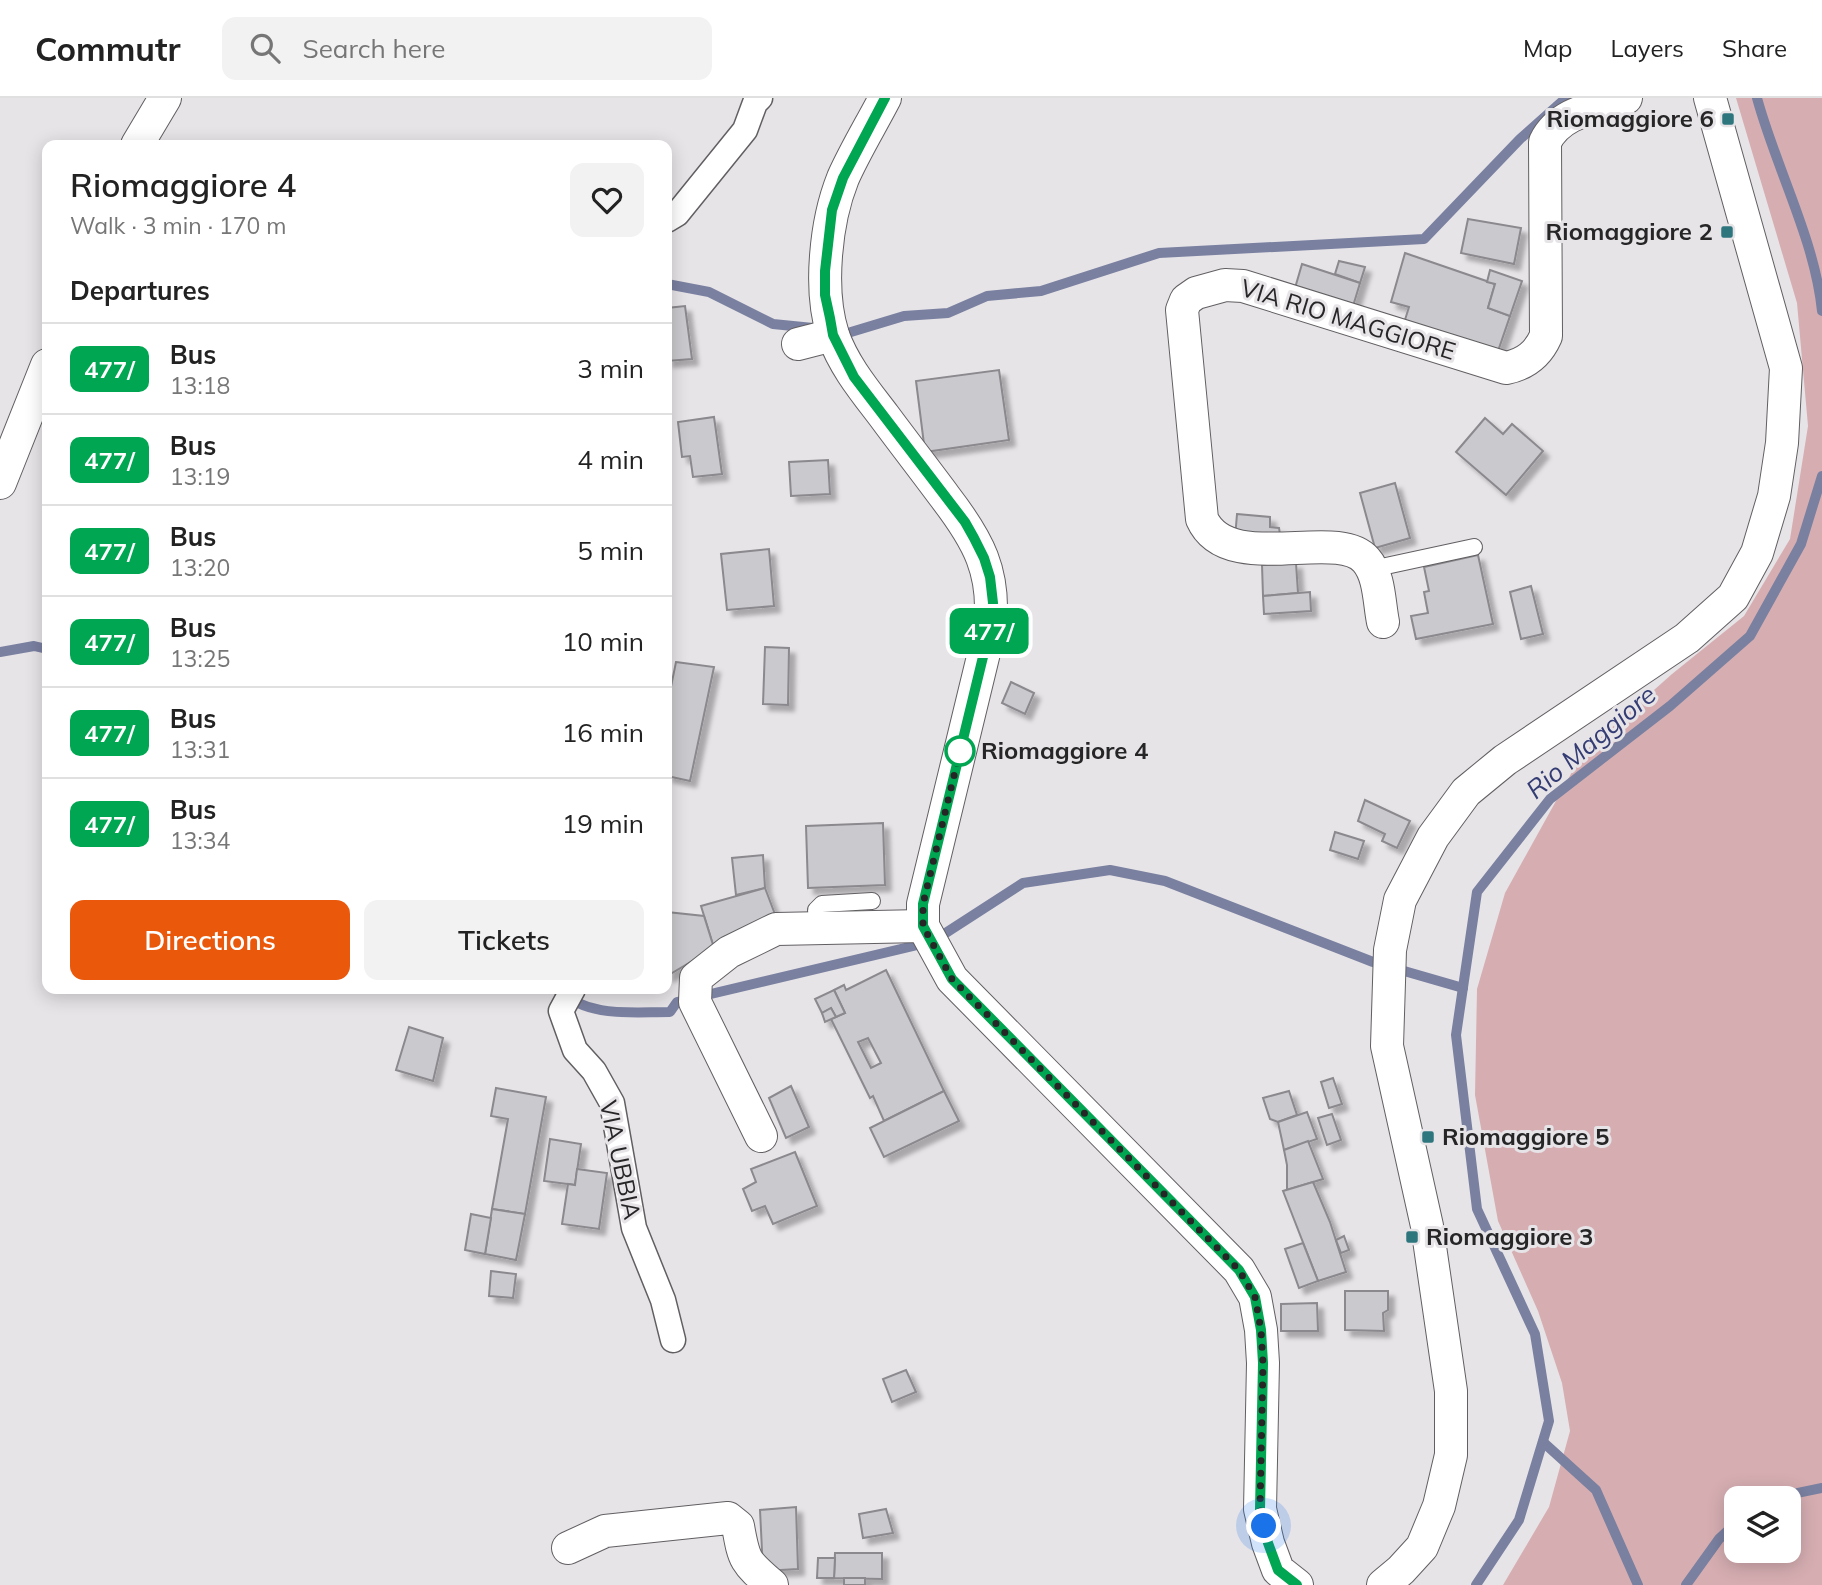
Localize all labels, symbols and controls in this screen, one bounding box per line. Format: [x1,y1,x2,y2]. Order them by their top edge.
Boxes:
search box [222,17,712,80]
text: Commutr [35,28,180,69]
icon: search [246,29,284,67]
text: Search here [302,32,445,65]
text: Map [1523,33,1572,63]
text: Layers [1610,33,1684,63]
text: Share [1722,33,1787,63]
place label: Riomaggiore 6 [1547,103,1714,133]
marker: Riomaggiore 6 [1720,111,1736,127]
button: heart [570,163,644,237]
text: Riomaggiore 4 [70,164,296,205]
text: Walk · 3 min · 170 m [70,211,287,240]
place label: Riomaggiore 2 [1546,216,1713,246]
marker: Riomaggiore 2 [1719,224,1735,240]
street label: VIA RIO MAGGIORE [1237,272,1459,366]
text: Departures [70,274,210,307]
text: Bus [170,338,216,371]
text: 3 min [577,352,644,385]
text: 477/ [84,354,135,384]
text: 13:18 [170,371,230,400]
text: Bus [170,429,216,462]
text: 4 min [577,443,644,476]
text: 477/ [84,445,135,475]
text: 13:19 [170,462,230,491]
text: Bus [170,520,216,553]
text: 5 min [577,534,644,567]
text: 477/ [84,536,135,566]
text: 13:20 [170,553,230,582]
line badge: 477/ [940,608,1038,654]
text: Bus [170,611,216,644]
text: 477/ [964,616,1014,646]
text: 10 min [562,625,644,658]
text: 477/ [84,627,135,657]
text: 13:25 [170,644,230,673]
water label: Rio Maggiore [1519,678,1662,806]
text: Bus [170,702,216,735]
text: 16 min [562,716,644,749]
text: 477/ [84,718,135,748]
text: 13:31 [170,735,230,764]
place label: Riomaggiore 4 [981,735,1148,765]
marker: Riomaggiore 4 [945,736,975,766]
text: Bus [170,793,216,826]
text: 19 min [562,807,644,840]
text: 477/ [84,809,135,839]
text: 13:34 [170,826,230,855]
button: Directions [70,900,350,980]
button: Tickets [364,900,644,980]
street label: VIA UBBIA [594,1098,648,1222]
place label: Riomaggiore 5 [1442,1121,1609,1151]
marker: Riomaggiore 5 [1420,1129,1436,1145]
place label: Riomaggiore 3 [1426,1221,1593,1251]
marker: Riomaggiore 3 [1404,1229,1420,1245]
map controls [1724,1486,1801,1563]
button: layers [1724,1486,1801,1563]
your location [1246,1508,1281,1543]

